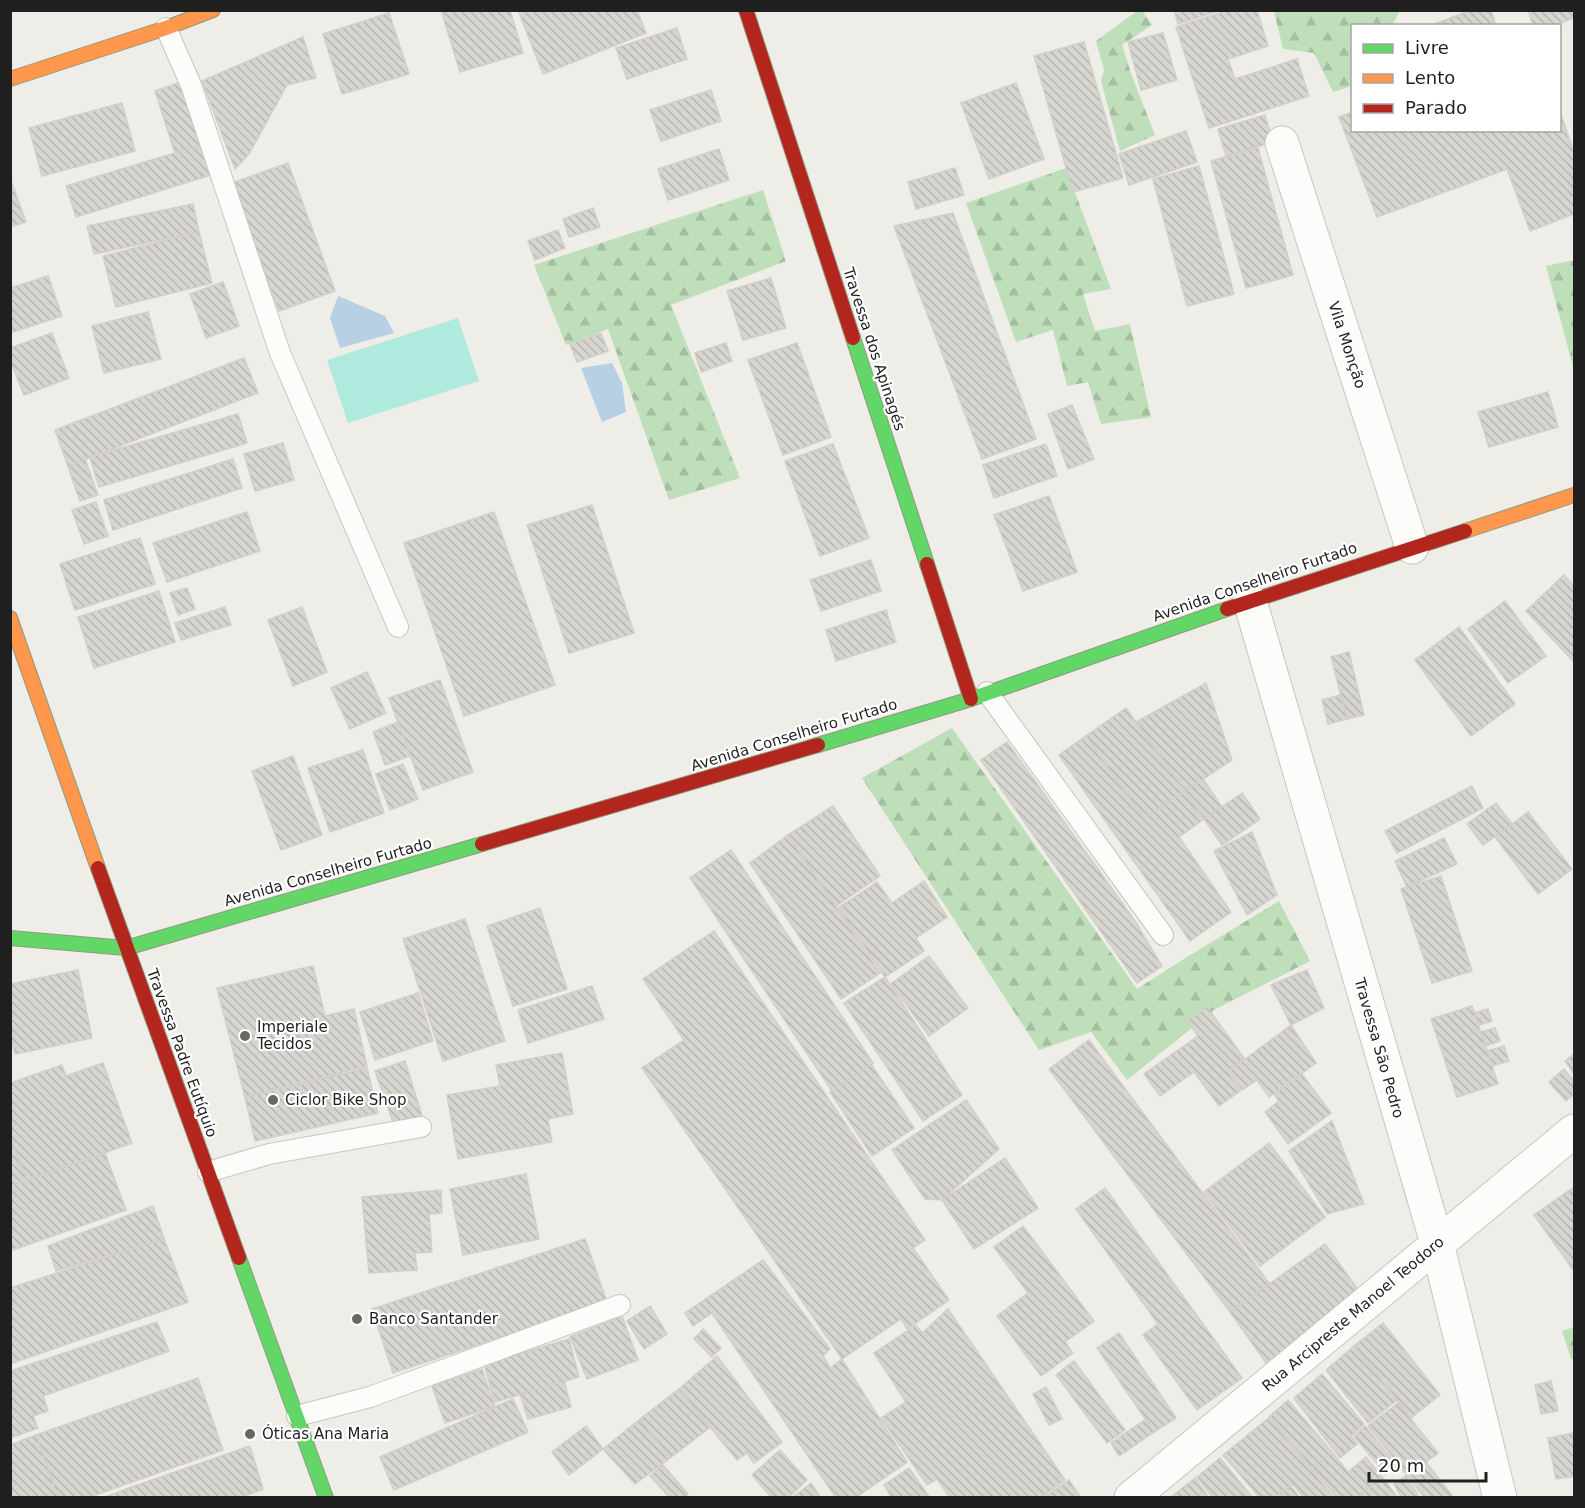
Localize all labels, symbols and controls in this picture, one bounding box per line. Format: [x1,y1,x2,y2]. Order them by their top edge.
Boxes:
legend [1351,24,1561,132]
text: Livre [1405,37,1449,58]
text: Lento [1405,67,1455,88]
text: Parado [1405,97,1467,118]
street label: Travessa dos Apinagés [839,264,909,433]
street label: Vila Monção [1324,299,1370,391]
street label: Avenida Conselheiro Furtado [1150,538,1360,626]
street label: Avenida Conselheiro Furtado [689,695,899,775]
street label: Avenida Conselheiro Furtado [222,834,434,910]
street label: Travessa Padre Eutíquio [143,965,221,1140]
street label: Travessa São Pedro [1350,975,1408,1120]
place label: Imperiale Tecidos [256,1018,328,1053]
marker: Imperiale Tecidos [238,1029,252,1043]
place label: Ciclor Bike Shop [285,1091,407,1109]
marker: Ciclor Bike Shop [266,1093,280,1107]
street label: Rua Arcipreste Manoel Teodoro [1258,1233,1448,1395]
place label: Banco Santander [369,1310,499,1328]
marker: Banco Santander [350,1312,364,1326]
place label: Óticas Ana Maria [262,1424,389,1443]
marker: Óticas Ana Maria [243,1427,257,1441]
scale bar [1369,1445,1486,1483]
text: 20 m [1378,1455,1424,1476]

